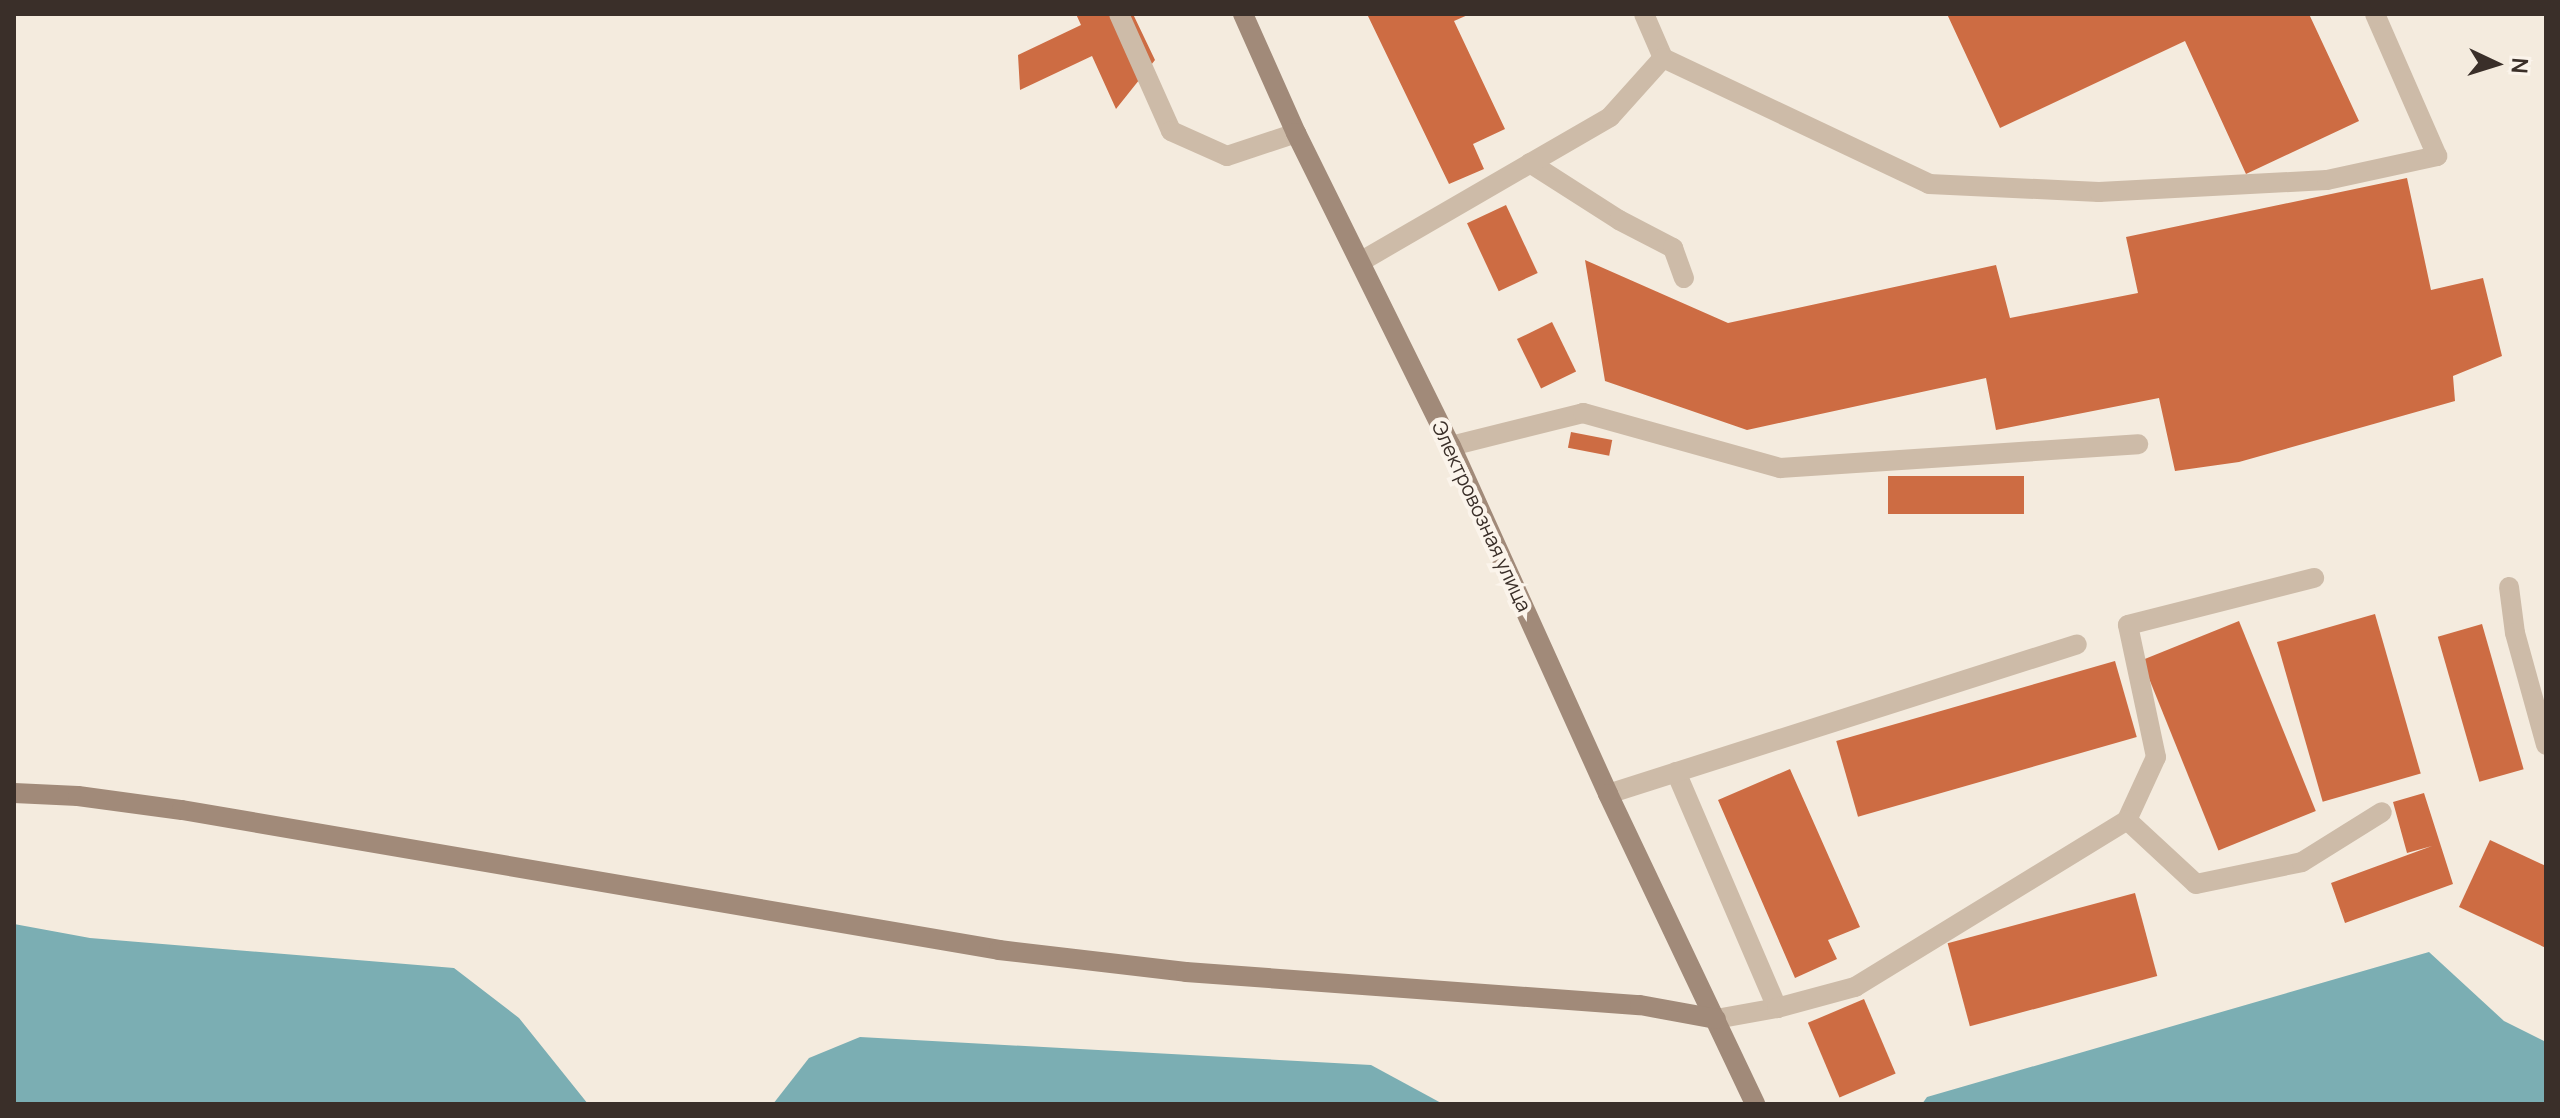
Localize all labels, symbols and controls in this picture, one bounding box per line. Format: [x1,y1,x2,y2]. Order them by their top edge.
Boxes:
north arrow [2456,24,2536,104]
text: N [2504,57,2535,75]
street label: Электровозная улица [1427,417,1537,615]

